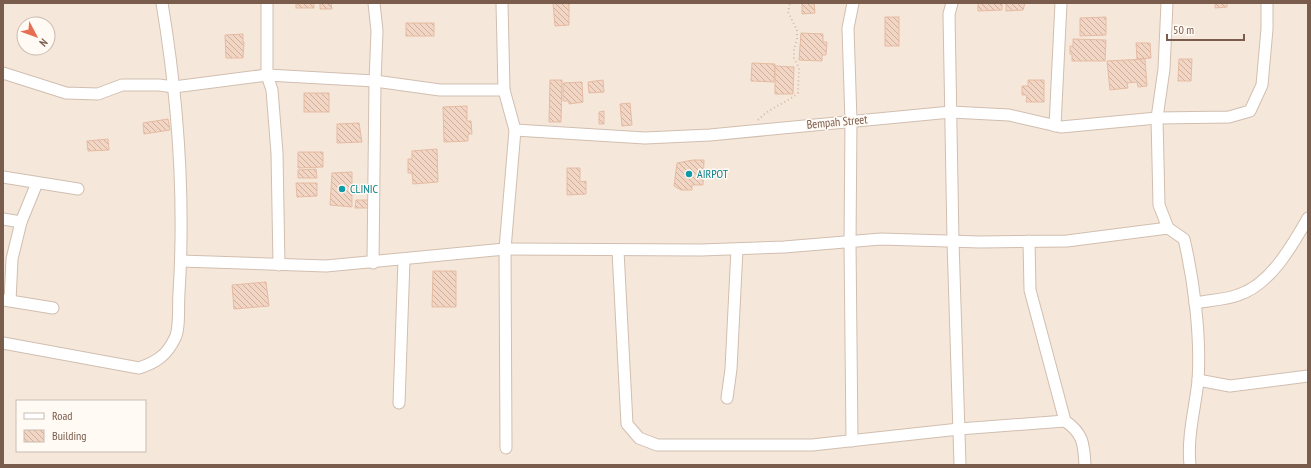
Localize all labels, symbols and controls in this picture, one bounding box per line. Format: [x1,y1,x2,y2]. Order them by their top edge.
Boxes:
north arrow [16,16,56,56]
scale bar [1167,16,1244,42]
text: 50 m [1173,22,1194,37]
text: N [36,36,51,49]
street label: Bempah Street [806,111,869,132]
place label: AIRPOT [697,166,729,181]
marker: AIRPOT [684,169,694,179]
place label: CLINIC [350,181,379,196]
marker: CLINIC [337,184,347,194]
legend [16,400,146,452]
text: Road [52,408,72,423]
text: Building [52,428,87,443]

